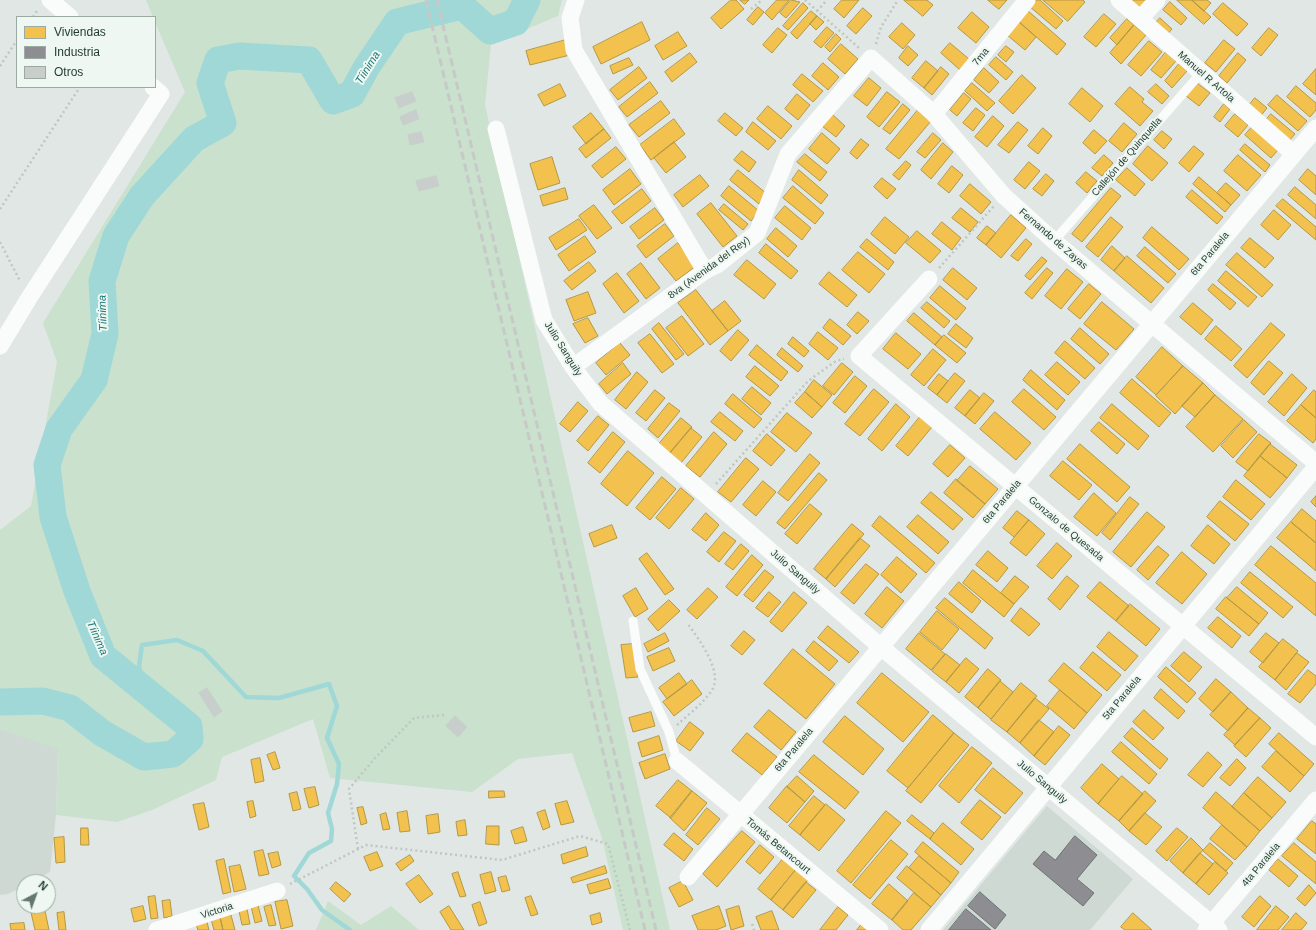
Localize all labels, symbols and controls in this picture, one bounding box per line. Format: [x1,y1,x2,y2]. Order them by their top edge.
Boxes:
legend [16,16,156,88]
text: Viviendas [54,25,106,39]
text: Industria [54,45,100,59]
street label: 7ma [970,46,992,68]
water label: Tíinima [353,49,383,87]
street label: Manuel R Artola [1175,49,1237,105]
text: Otros [54,65,83,79]
street label: Callejón de Quinquella [1089,115,1165,199]
street label: Fernando de Zayas [1016,206,1090,272]
street label: 6ta Paralela [1188,230,1232,278]
street label: 8va (Avenida del Rey) [666,234,752,302]
water label: Tíinima [96,295,110,331]
street label: Julio Sanguily [542,320,584,378]
street label: 6ta Paralela [980,478,1024,526]
street label: Gonzalo de Quesada [1026,494,1106,564]
street label: Julio Sanguily [768,547,822,597]
water label: Tíinima [84,619,110,657]
street label: 5ta Paralela [1100,674,1144,722]
street label: 6ta Paralela [772,726,816,774]
street label: Julio Sanguily [1015,758,1069,806]
street label: Tomás Betancourt [743,816,813,876]
street label: 4ta Paralela [1239,841,1283,889]
north arrow [16,874,56,914]
text: N [36,879,50,893]
street label: Victoria [199,900,235,922]

